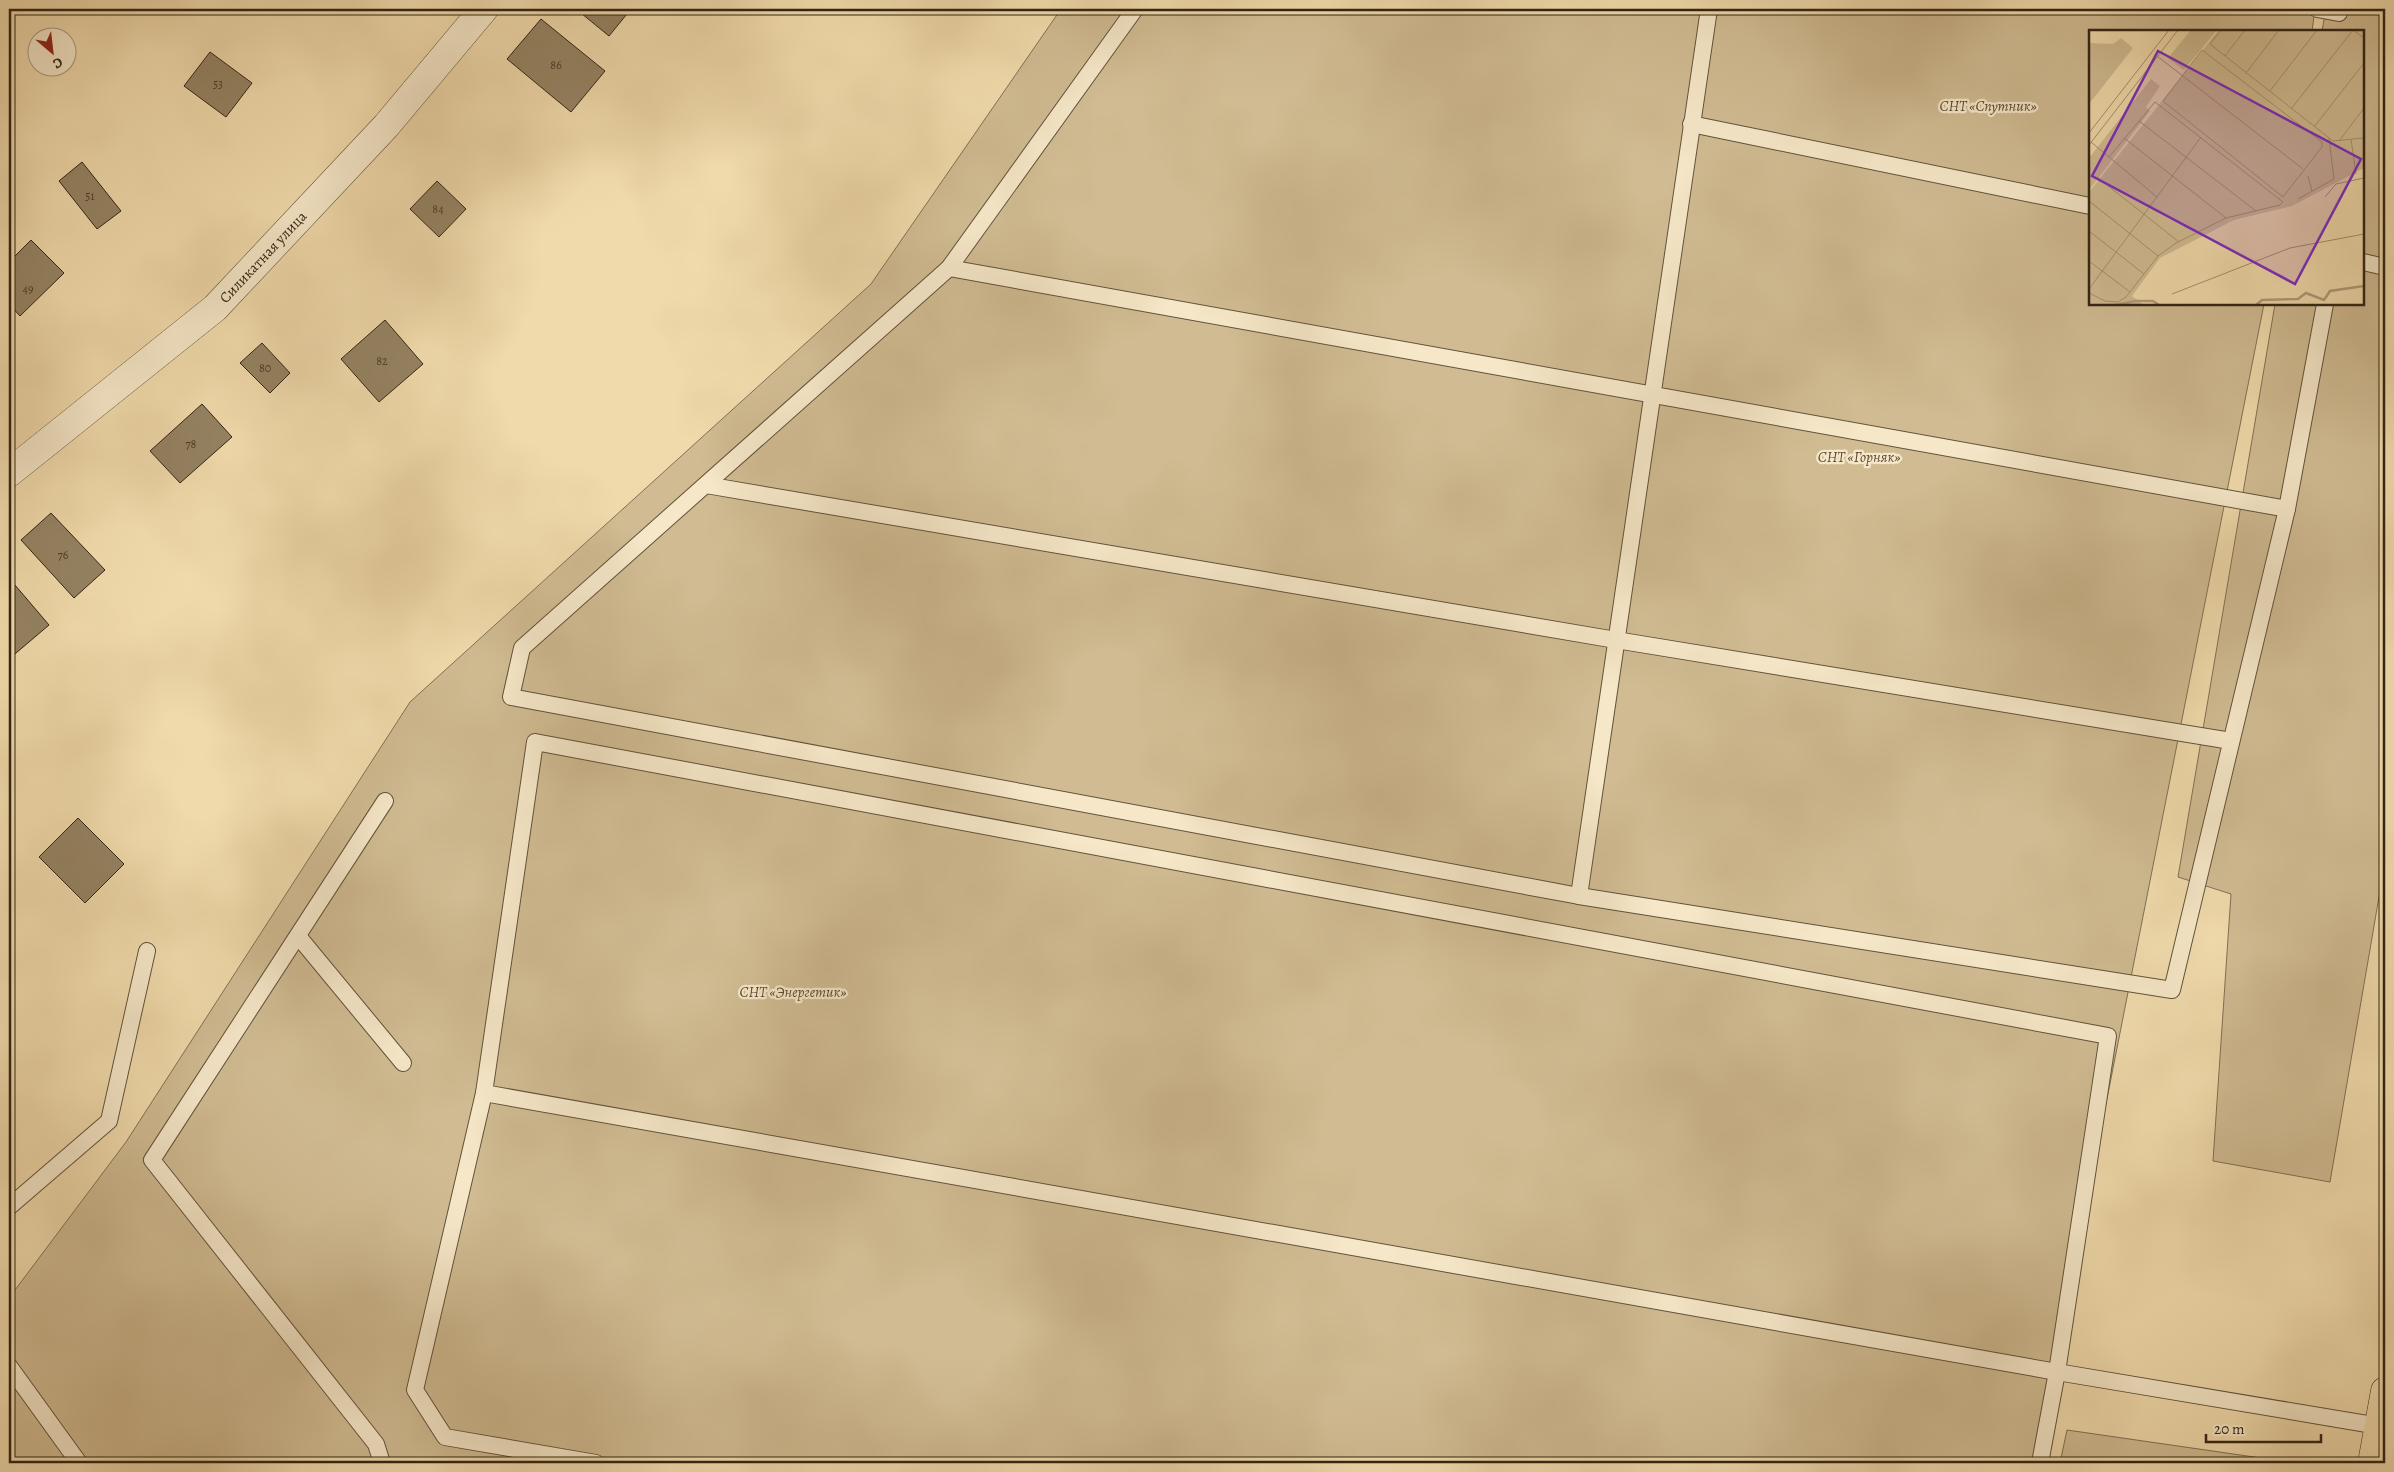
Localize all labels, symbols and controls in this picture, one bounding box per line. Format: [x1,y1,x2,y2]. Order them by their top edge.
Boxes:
north arrow [28,28,78,78]
inset map [2089,30,2364,305]
text: С [49,53,66,74]
house number: 86 [550,57,562,73]
house number: 53 [213,76,223,92]
park label: СНТ «Спутник» [1939,96,2037,116]
house number: 51 [85,188,95,204]
house number: 84 [432,201,444,217]
street label: Силикатная улица [215,206,311,307]
house number: 49 [23,281,33,297]
house number: 82 [376,353,388,369]
house number: 80 [259,360,271,376]
house number: 78 [186,436,197,452]
park label: СНТ «Горняк» [1818,447,1900,467]
house number: 76 [58,547,69,563]
park label: СНТ «Энергетик» [739,982,847,1002]
scale bar [2206,1412,2322,1444]
text: 20 m [2214,1419,2245,1439]

